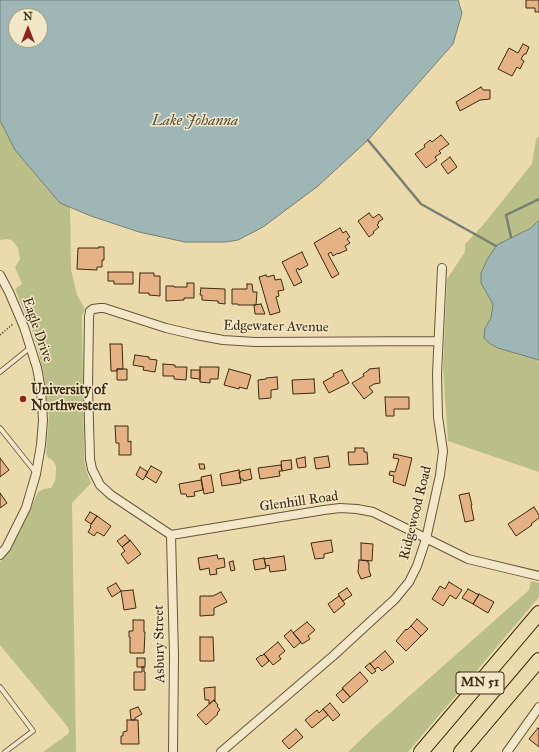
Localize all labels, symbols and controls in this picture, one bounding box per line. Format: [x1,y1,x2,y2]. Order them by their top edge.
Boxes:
north arrow [8,8,48,48]
text: N [23,10,33,23]
water label: Lake Johanna [152,112,238,130]
street label: Eagle Drive [18,295,56,365]
street label: Edgewater Avenue [223,318,329,336]
place label: University of Northwestern [31,383,111,416]
marker: University of Northwestern [18,394,28,404]
street label: Ridgewood Road [396,464,436,562]
street label: Glenhill Road [259,488,339,516]
street label: Asbury Street [151,605,169,683]
road number: MN 51 [456,672,504,694]

